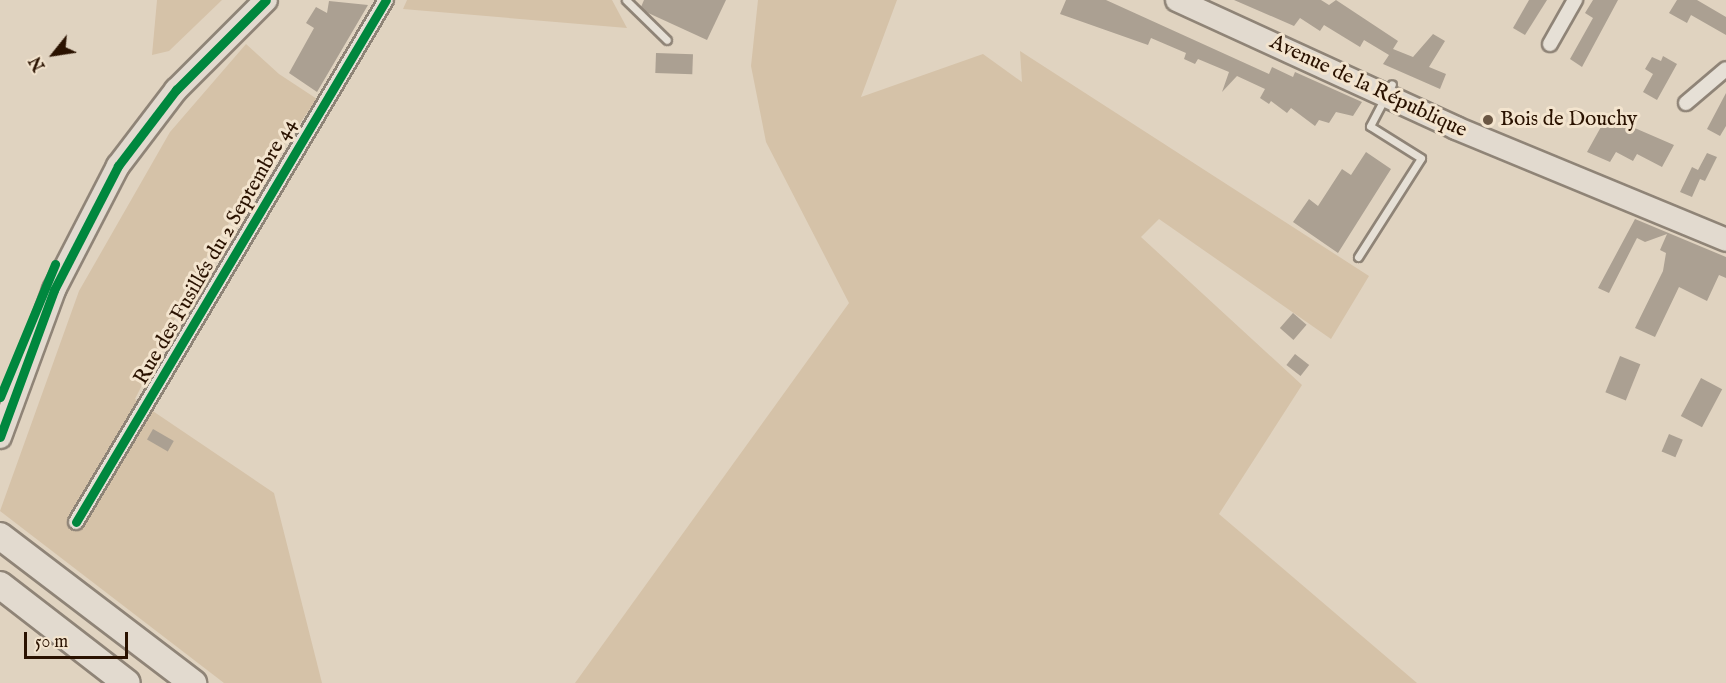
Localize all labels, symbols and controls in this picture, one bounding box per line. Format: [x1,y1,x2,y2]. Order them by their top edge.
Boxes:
north arrow [24,24,84,84]
street label: Avenue de la République [1265,30,1471,144]
text: N [26,52,51,74]
place label: Bois de Douchy [1500,107,1637,133]
marker: Bois de Douchy [1481,113,1495,127]
street label: Rue des Fusillés du 2 Septembre 44 [129,114,303,390]
scale bar [27,620,130,658]
text: 50 m [35,631,68,654]

